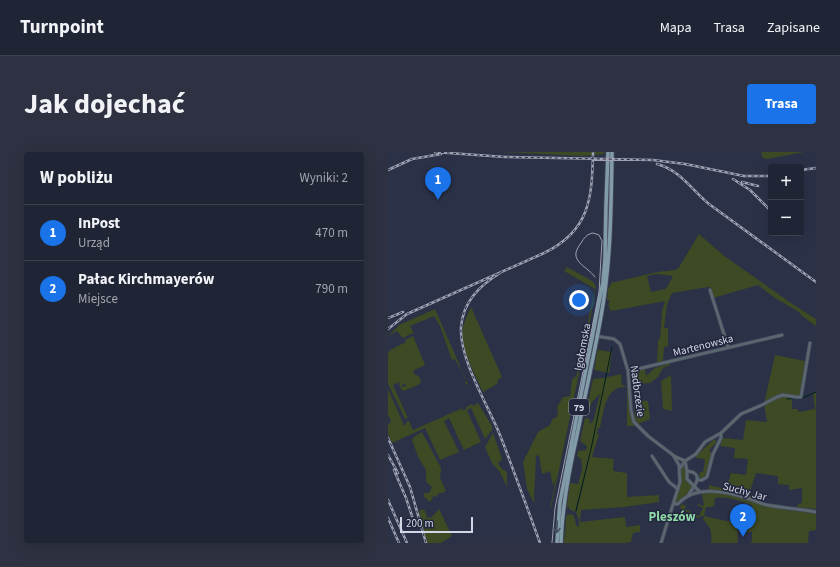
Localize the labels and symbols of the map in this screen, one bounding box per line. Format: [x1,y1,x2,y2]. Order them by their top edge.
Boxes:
pin: 1 [425,167,451,200]
your location [569,290,589,310]
street label: Igołomska [571,322,594,372]
street label: Martenowska [671,331,735,360]
street label: Nadbrzezie [626,365,649,418]
road number: 79 [569,399,589,415]
street label: Suchy Jar [721,478,769,505]
pin: 2 [730,504,756,537]
district label: Pleszów [648,508,696,526]
scale bar [400,515,473,534]
one-way arrow [553,520,561,533]

